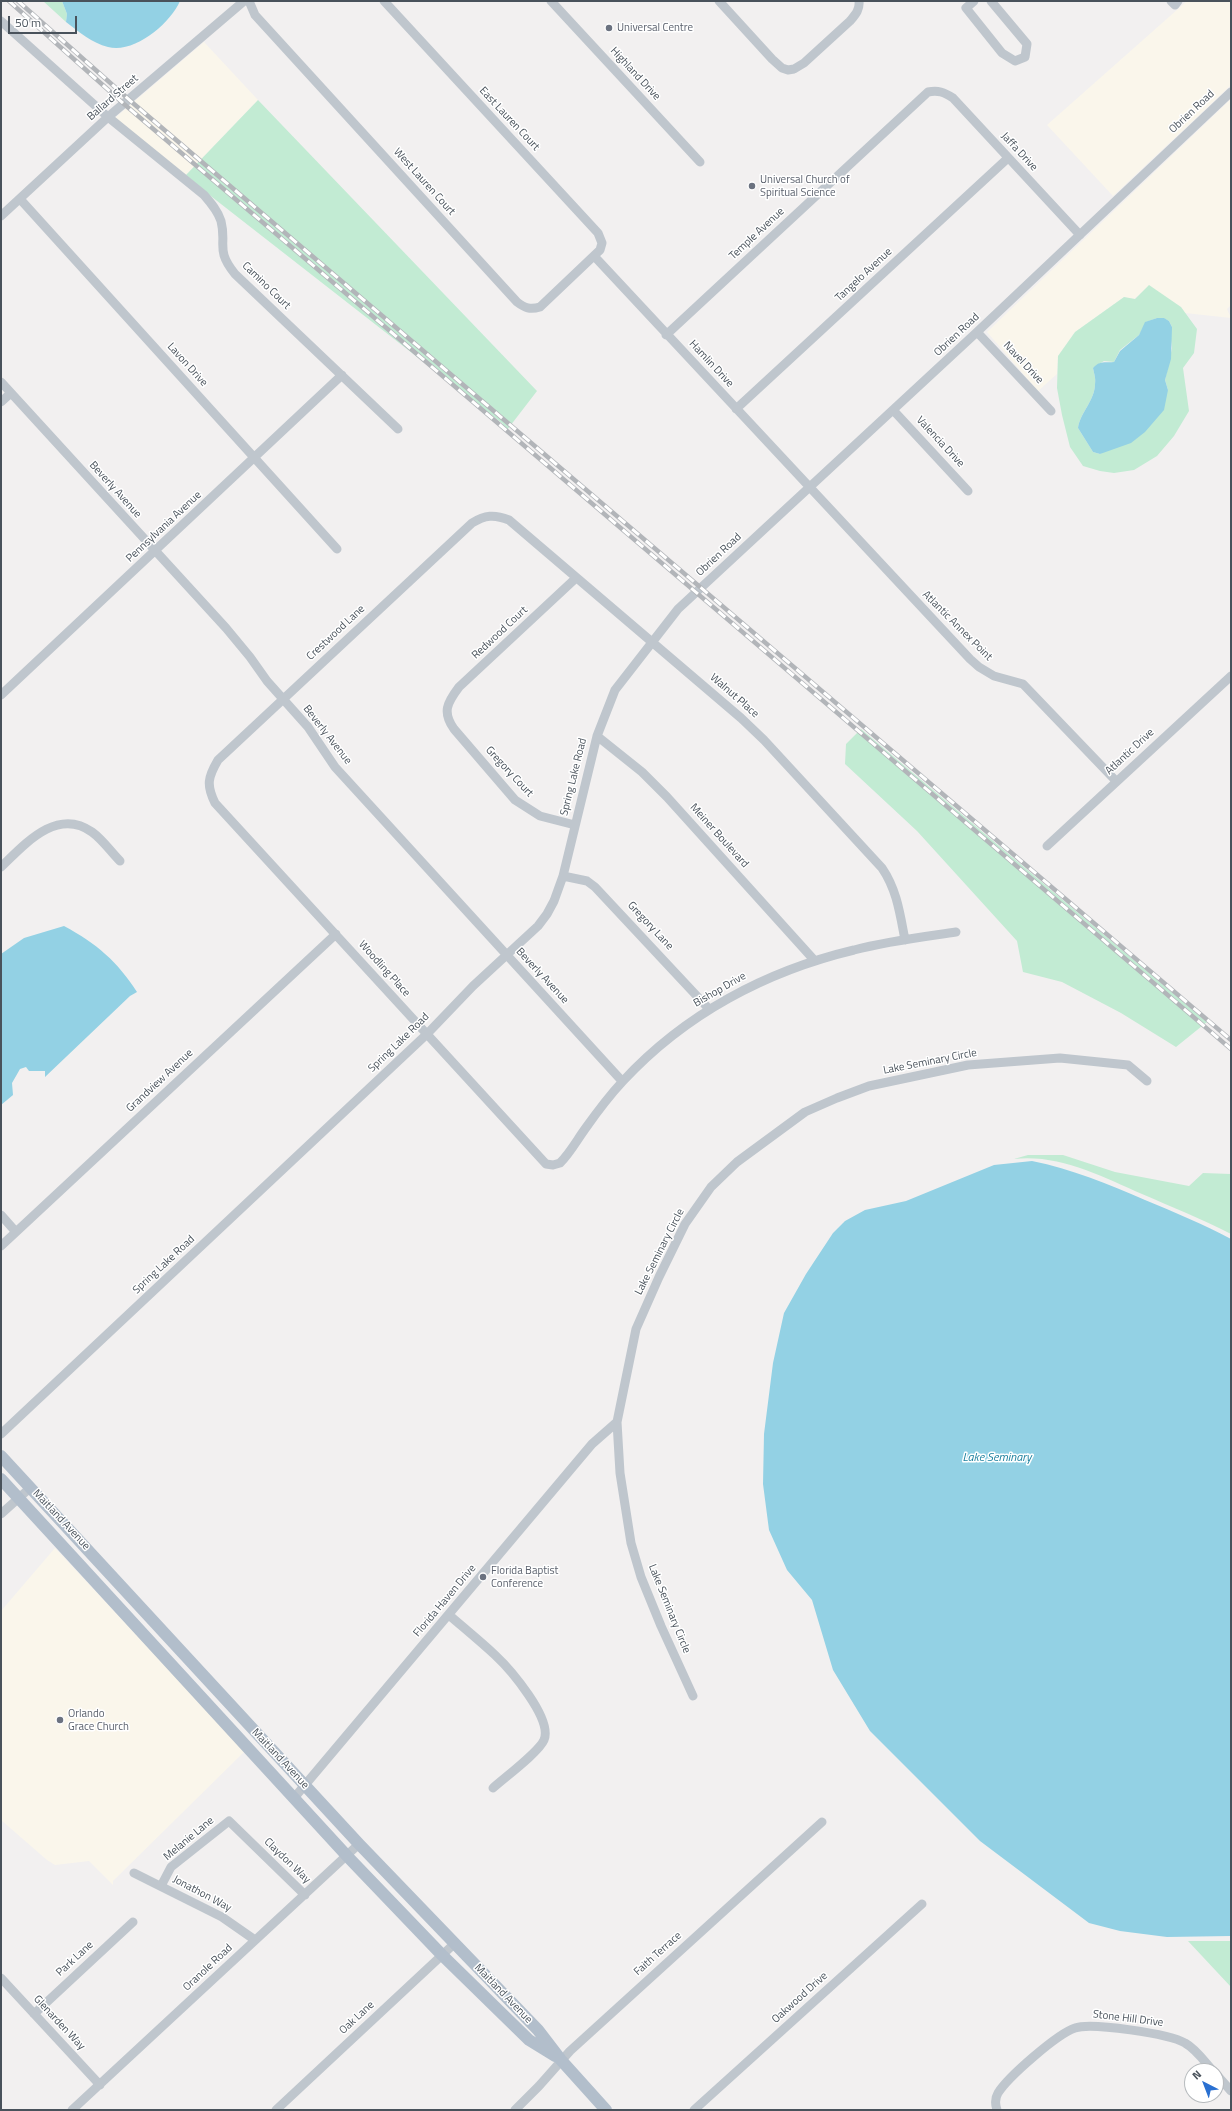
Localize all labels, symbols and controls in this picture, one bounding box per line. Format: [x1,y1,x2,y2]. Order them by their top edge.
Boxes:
scale bar [10,8,79,34]
text: 50 m [15,13,41,32]
place label: Universal Centre [617,21,693,35]
marker: Universal Centre [604,23,614,33]
street label: Highland Drive [607,45,663,103]
street label: Ballard Street [85,72,141,124]
street label: East Lauren Court [476,84,542,154]
street label: Obrien Road [1167,88,1217,136]
street label: Jaffa Drive [998,130,1040,174]
street label: West Lauren Court [390,146,458,218]
place label: Universal Church of Spiritual Science [760,173,850,199]
marker: Universal Church of Spiritual Science [747,181,757,191]
street label: Temple Avenue [727,205,787,263]
street label: Tangelo Avenue [833,245,895,305]
street label: Camino Court [239,260,293,312]
street label: Obrien Road [932,311,982,359]
street label: Hamlin Drive [686,338,736,390]
street label: Navel Drive [1000,339,1046,387]
street label: Lavon Drive [164,340,210,390]
street label: Valencia Drive [913,414,967,470]
street label: Beverly Avenue [86,459,144,521]
street label: Pennsylvania Avenue [124,489,204,565]
street label: Obrien Road [694,531,744,579]
street label: Atlantic Annex Point [919,588,995,664]
street label: Crestwood Lane [304,603,368,663]
street label: Redwood Court [469,604,531,662]
street label: Walnut Place [707,671,761,721]
street label: Beverly Avenue [300,703,354,767]
street label: Atlantic Drive [1103,726,1157,778]
street label: Spring Lake Road [558,737,590,817]
street label: Gregory Court [482,744,536,800]
street label: Meiner Boulevard [687,801,751,871]
street label: Gregory Lane [624,899,676,953]
street label: Woodling Place [355,938,413,1000]
street label: Beverly Avenue [513,945,571,1007]
street label: Bishop Drive [691,970,749,1010]
street label: Spring Lake Road [366,1011,432,1075]
street label: Lake Seminary Circle [882,1046,978,1078]
street label: Grandview Avenue [124,1047,196,1115]
street label: Lake Seminary Circle [633,1207,687,1297]
street label: Spring Lake Road [130,1233,198,1297]
water label: Lake Seminary [963,1451,1031,1465]
street label: Maitland Avenue [30,1487,92,1553]
street label: Florida Haven Drive [411,1562,479,1640]
street label: Lake Seminary Circle [645,1563,693,1655]
place label: Florida Baptist Conference [491,1564,558,1590]
marker: Florida Baptist Conference [478,1572,488,1582]
place label: Orlando Grace Church [68,1707,129,1733]
marker: Orlando Grace Church [55,1715,65,1725]
street label: Maitland Avenue [249,1726,311,1792]
street label: Melanie Lane [161,1814,217,1864]
street label: Claydon Way [261,1836,313,1886]
street label: Jonathon Way [170,1873,234,1915]
street label: Faith Terrace [632,1929,684,1979]
street label: Park Lane [54,1939,96,1979]
street label: Oranole Road [181,1942,235,1994]
street label: Maitland Avenue [471,1961,535,2027]
street label: Oakwood Drive [769,1970,831,2026]
street label: Glenarden Way [30,1993,88,2053]
street label: Oak Lane [337,1999,377,2037]
street label: Stone Hill Drive [1092,2008,1164,2030]
north arrow [1184,2063,1224,2103]
text: N [1188,2066,1205,2083]

